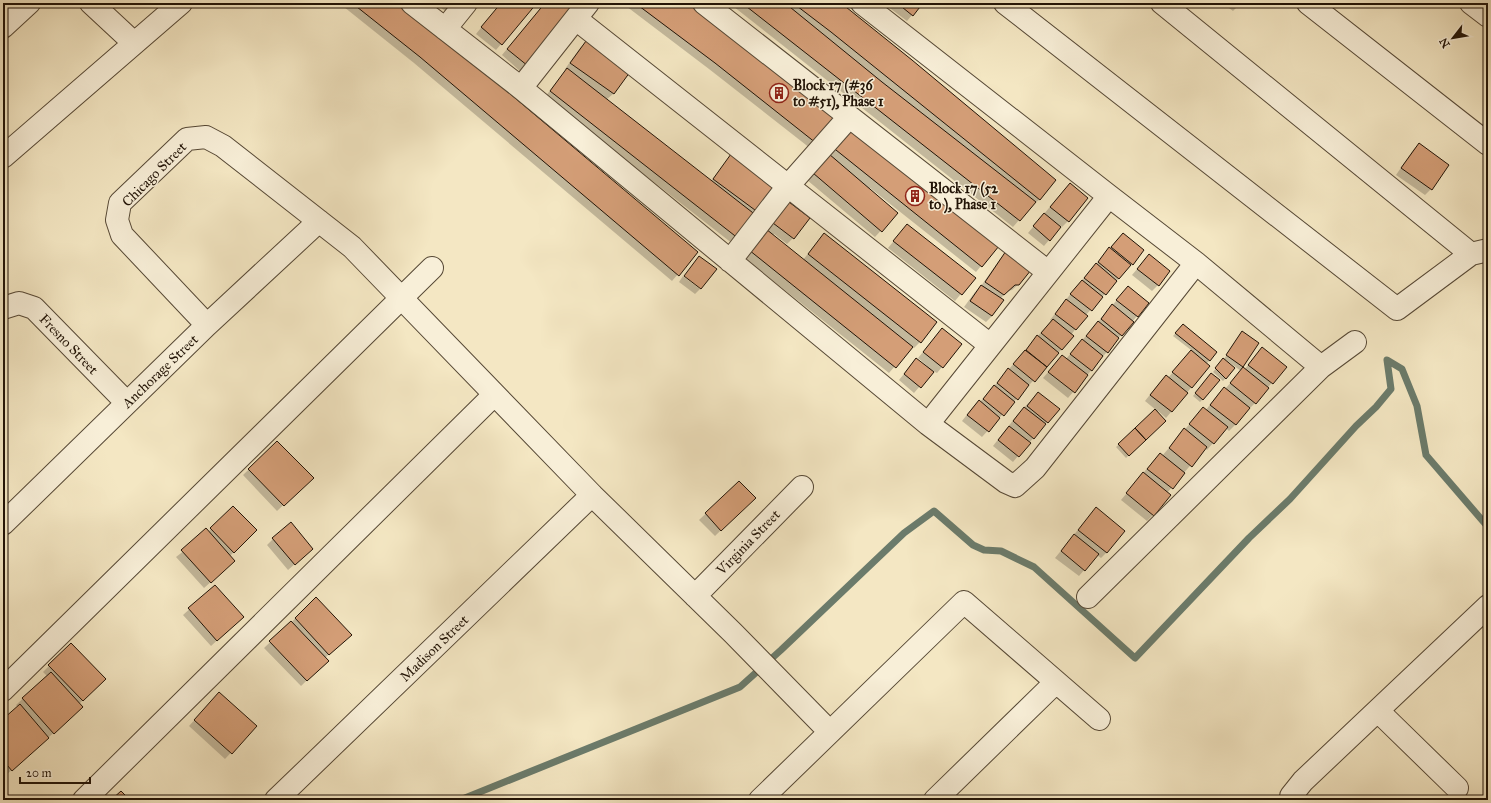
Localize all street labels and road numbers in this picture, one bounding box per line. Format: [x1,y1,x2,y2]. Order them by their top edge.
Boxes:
street label: Chicago Street [118,138,190,210]
street label: Fresno Street [36,311,102,378]
street label: Anchorage Street [118,331,202,413]
street label: Virginia Street [712,506,784,579]
street label: Madison Street [396,611,472,685]

